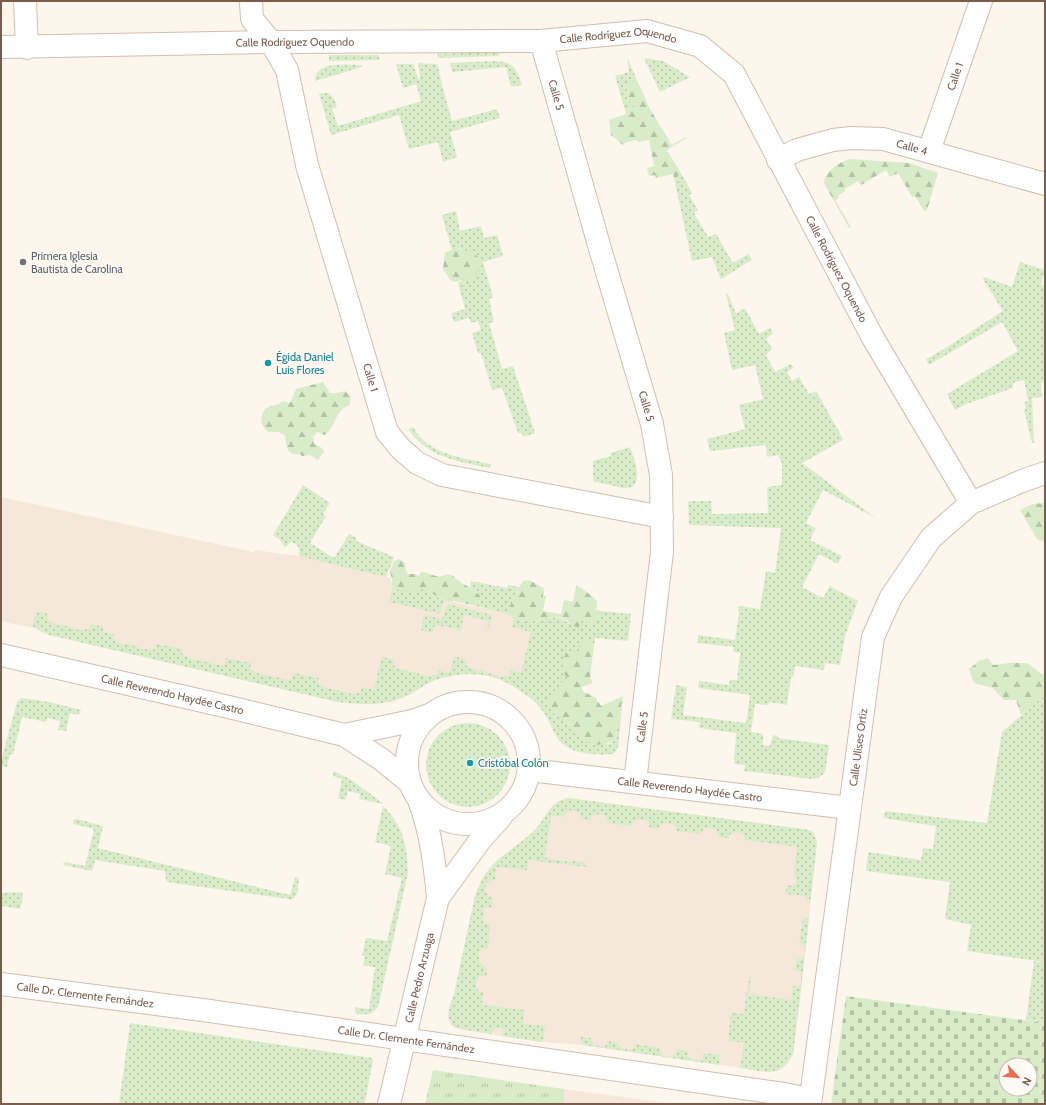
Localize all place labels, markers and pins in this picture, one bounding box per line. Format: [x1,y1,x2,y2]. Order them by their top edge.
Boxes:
place label: Primera Iglesia Bautista de Carolina [31,249,123,276]
marker: Primera Iglesia Bautista de Carolina [18,257,28,267]
place label: Égida Daniel Luis Flores [276,350,334,377]
marker: Égida Daniel Luis Flores [263,358,273,368]
place label: Cristóbal Colón [478,756,549,770]
marker: Cristóbal Colón [465,758,475,768]

